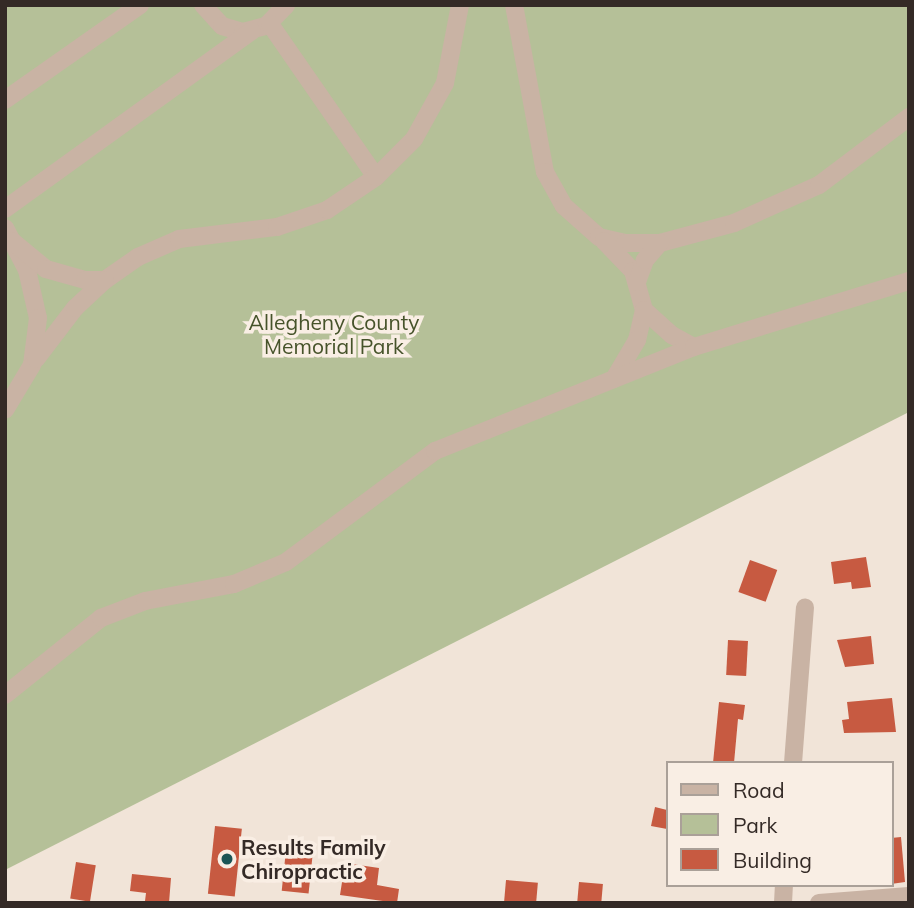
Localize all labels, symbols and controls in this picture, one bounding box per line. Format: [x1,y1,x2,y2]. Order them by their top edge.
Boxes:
park label: Allegheny County Memorial Park [249,309,419,359]
legend [666,761,893,887]
text: Road [733,777,784,803]
text: Park [733,812,777,838]
place label: Results Family Chiropractic [241,834,386,884]
text: Building [733,847,812,873]
marker: Results Family Chiropractic [219,851,235,867]

